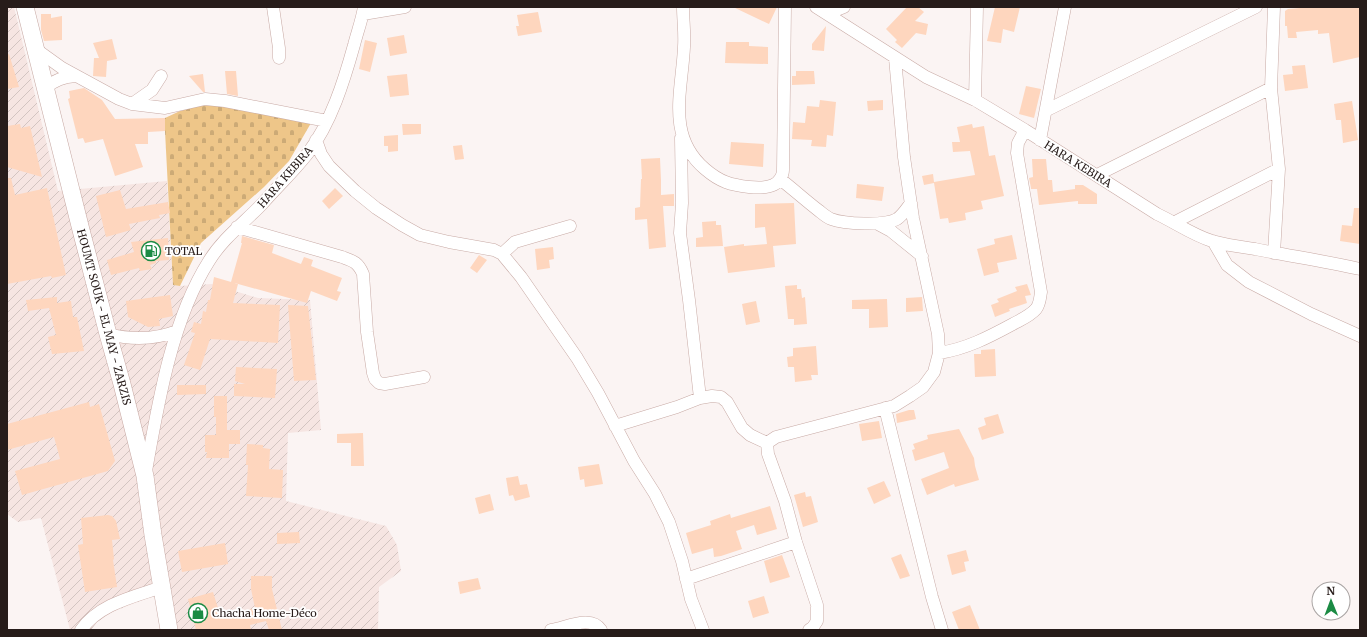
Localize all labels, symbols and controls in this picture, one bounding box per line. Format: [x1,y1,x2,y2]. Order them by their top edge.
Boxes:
street label: HARA KEBIRA [1042,138,1115,190]
street label: HARA KEBIRA [254,143,316,211]
street label: HOUMT SOUK - EL MAY - ZARZIS [74,228,134,407]
fuel station icon: TOTAL [140,240,162,262]
place label: TOTAL [165,244,202,258]
north arrow [1311,581,1351,621]
text: N [1326,584,1336,598]
shop icon: Chacha Home-Déco [187,602,209,624]
place label: Chacha Home-Déco [212,606,317,620]

